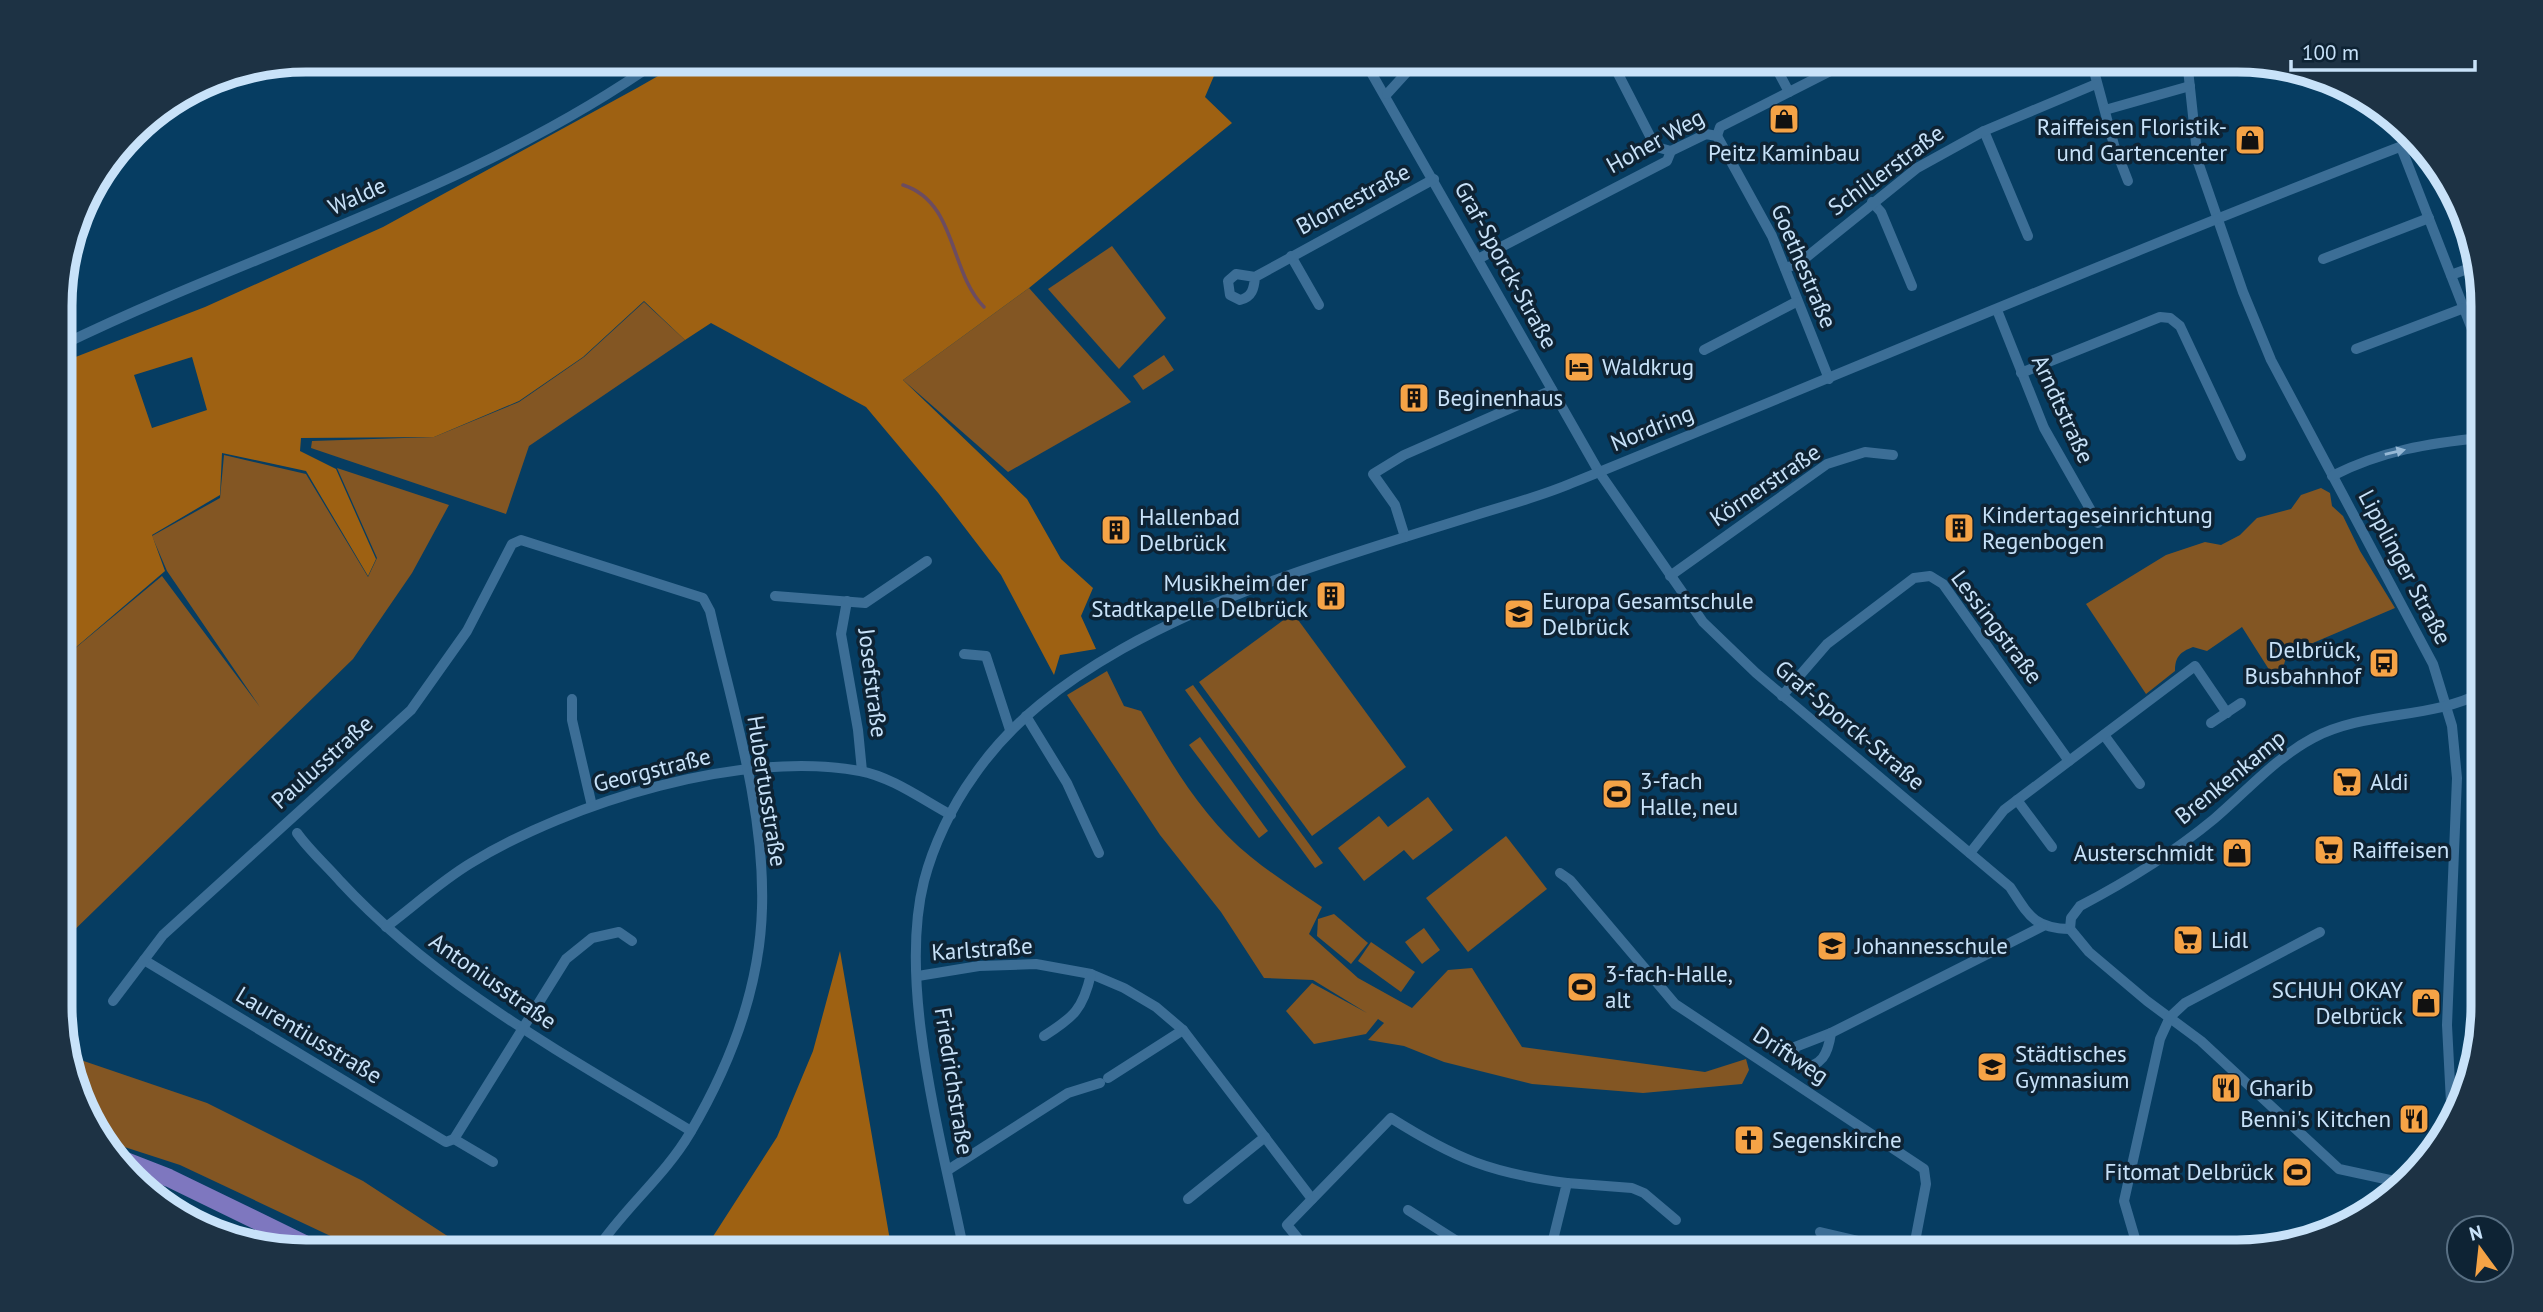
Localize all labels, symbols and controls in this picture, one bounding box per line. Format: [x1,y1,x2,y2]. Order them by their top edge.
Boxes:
scale bar [2291,28,2475,72]
text: 100 m [2302,39,2359,66]
street label: Hoher Weg [1601,102,1709,179]
shop icon: Peitz Kaminbau [1767,102,1801,136]
place label: Raiffeisen Floristik- und Gartencenter [2037,112,2227,167]
street label: Schillerstraße [1822,118,1949,221]
shop icon: Raiffeisen Floristik- und Gartencenter [2233,123,2267,157]
place label: Peitz Kaminbau [1708,138,1860,167]
street label: Blomestraße [1291,156,1415,241]
street label: Walde [323,170,390,221]
street label: Graf-Sporck-Straße [1448,176,1564,354]
street label: Goethestraße [1765,199,1844,332]
hotel icon: Waldkrug [1562,350,1596,384]
street label: Arndtstraße [2026,350,2101,468]
place label: Waldkrug [1602,352,1694,381]
building icon: Beginenhaus [1397,381,1431,415]
place label: Beginenhaus [1437,383,1563,412]
street label: Nordring [1606,398,1698,457]
street label: Körnerstraße [1704,437,1826,532]
one-way arrow [2384,446,2406,457]
street label: Lipplinger Straße [2353,484,2458,649]
place label: Kindertageseinrichtung Regenbogen [1982,500,2213,555]
place label: Hallenbad Delbrück [1139,502,1240,557]
building icon: Kindertageseinrichtung Regenbogen [1942,511,1976,545]
building icon: Hallenbad Delbrück [1099,513,1133,547]
street label: Lessingstraße [1945,564,2050,689]
place label: Musikheim der Stadtkapelle Delbrück [1091,568,1308,623]
building icon: Musikheim der Stadtkapelle Delbrück [1314,579,1348,613]
place label: Europa Gesamtschule Delbrück [1542,586,1754,641]
school or university icon: Europa Gesamtschule Delbrück [1502,597,1536,631]
street label: Josefstraße [852,626,895,739]
place label: Delbrück, Busbahnhof [2245,635,2363,690]
bus stop icon: Delbrück, Busbahnhof [2367,646,2401,680]
street label: Graf-Sporck-Straße [1769,653,1931,796]
street label: Paulusstraße [265,708,378,815]
street label: Hubertusstraße [741,713,794,868]
street label: Brenkenkamp [2168,723,2291,830]
street label: Georgstraße [590,741,714,798]
supermarket icon: Aldi [2330,765,2364,799]
place label: 3-fach Halle, neu [1640,766,1738,821]
place label: Aldi [2370,767,2409,796]
sports icon: 3-fach Halle, neu [1600,777,1634,811]
supermarket icon: Raiffeisen [2312,833,2346,867]
place label: Raiffeisen [2352,835,2449,864]
shop icon: Austerschmidt [2220,836,2254,870]
place label: Austerschmidt [2074,838,2214,867]
supermarket icon: Lidl [2171,923,2205,957]
place label: Lidl [2211,925,2248,954]
street label: Antoniusstraße [424,926,563,1035]
school or university icon: Johannesschule [1815,929,1849,963]
street label: Karlstraße [930,931,1034,967]
place label: Johannesschule [1854,931,2008,960]
place label: 3-fach-Halle, alt [1605,959,1733,1014]
sports icon: 3-fach-Halle, alt [1565,970,1599,1004]
place label: SCHUH OKAY Delbrück [2272,975,2403,1030]
street label: Laurentiusstraße [231,980,388,1090]
shop icon: SCHUH OKAY Delbrück [2409,986,2443,1020]
street label: Friedrichstraße [929,1005,980,1157]
street label: Driftweg [1748,1019,1834,1090]
place label: Städtisches Gymnasium [2015,1039,2129,1094]
school or university icon: Städtisches Gymnasium [1975,1050,2009,1084]
restaurant icon: Gharib [2209,1071,2243,1105]
place label: Gharib [2249,1073,2313,1102]
restaurant icon: Benni's Kitchen [2397,1102,2431,1136]
place label: Benni's Kitchen [2240,1104,2391,1133]
church icon: Segenskirche [1732,1123,1766,1157]
place label: Segenskirche [1772,1125,1902,1154]
sports icon: Fitomat Delbrück [2280,1155,2314,1189]
place label: Fitomat Delbrück [2105,1157,2274,1186]
north arrow [2445,1214,2515,1284]
text: N [2466,1219,2485,1246]

